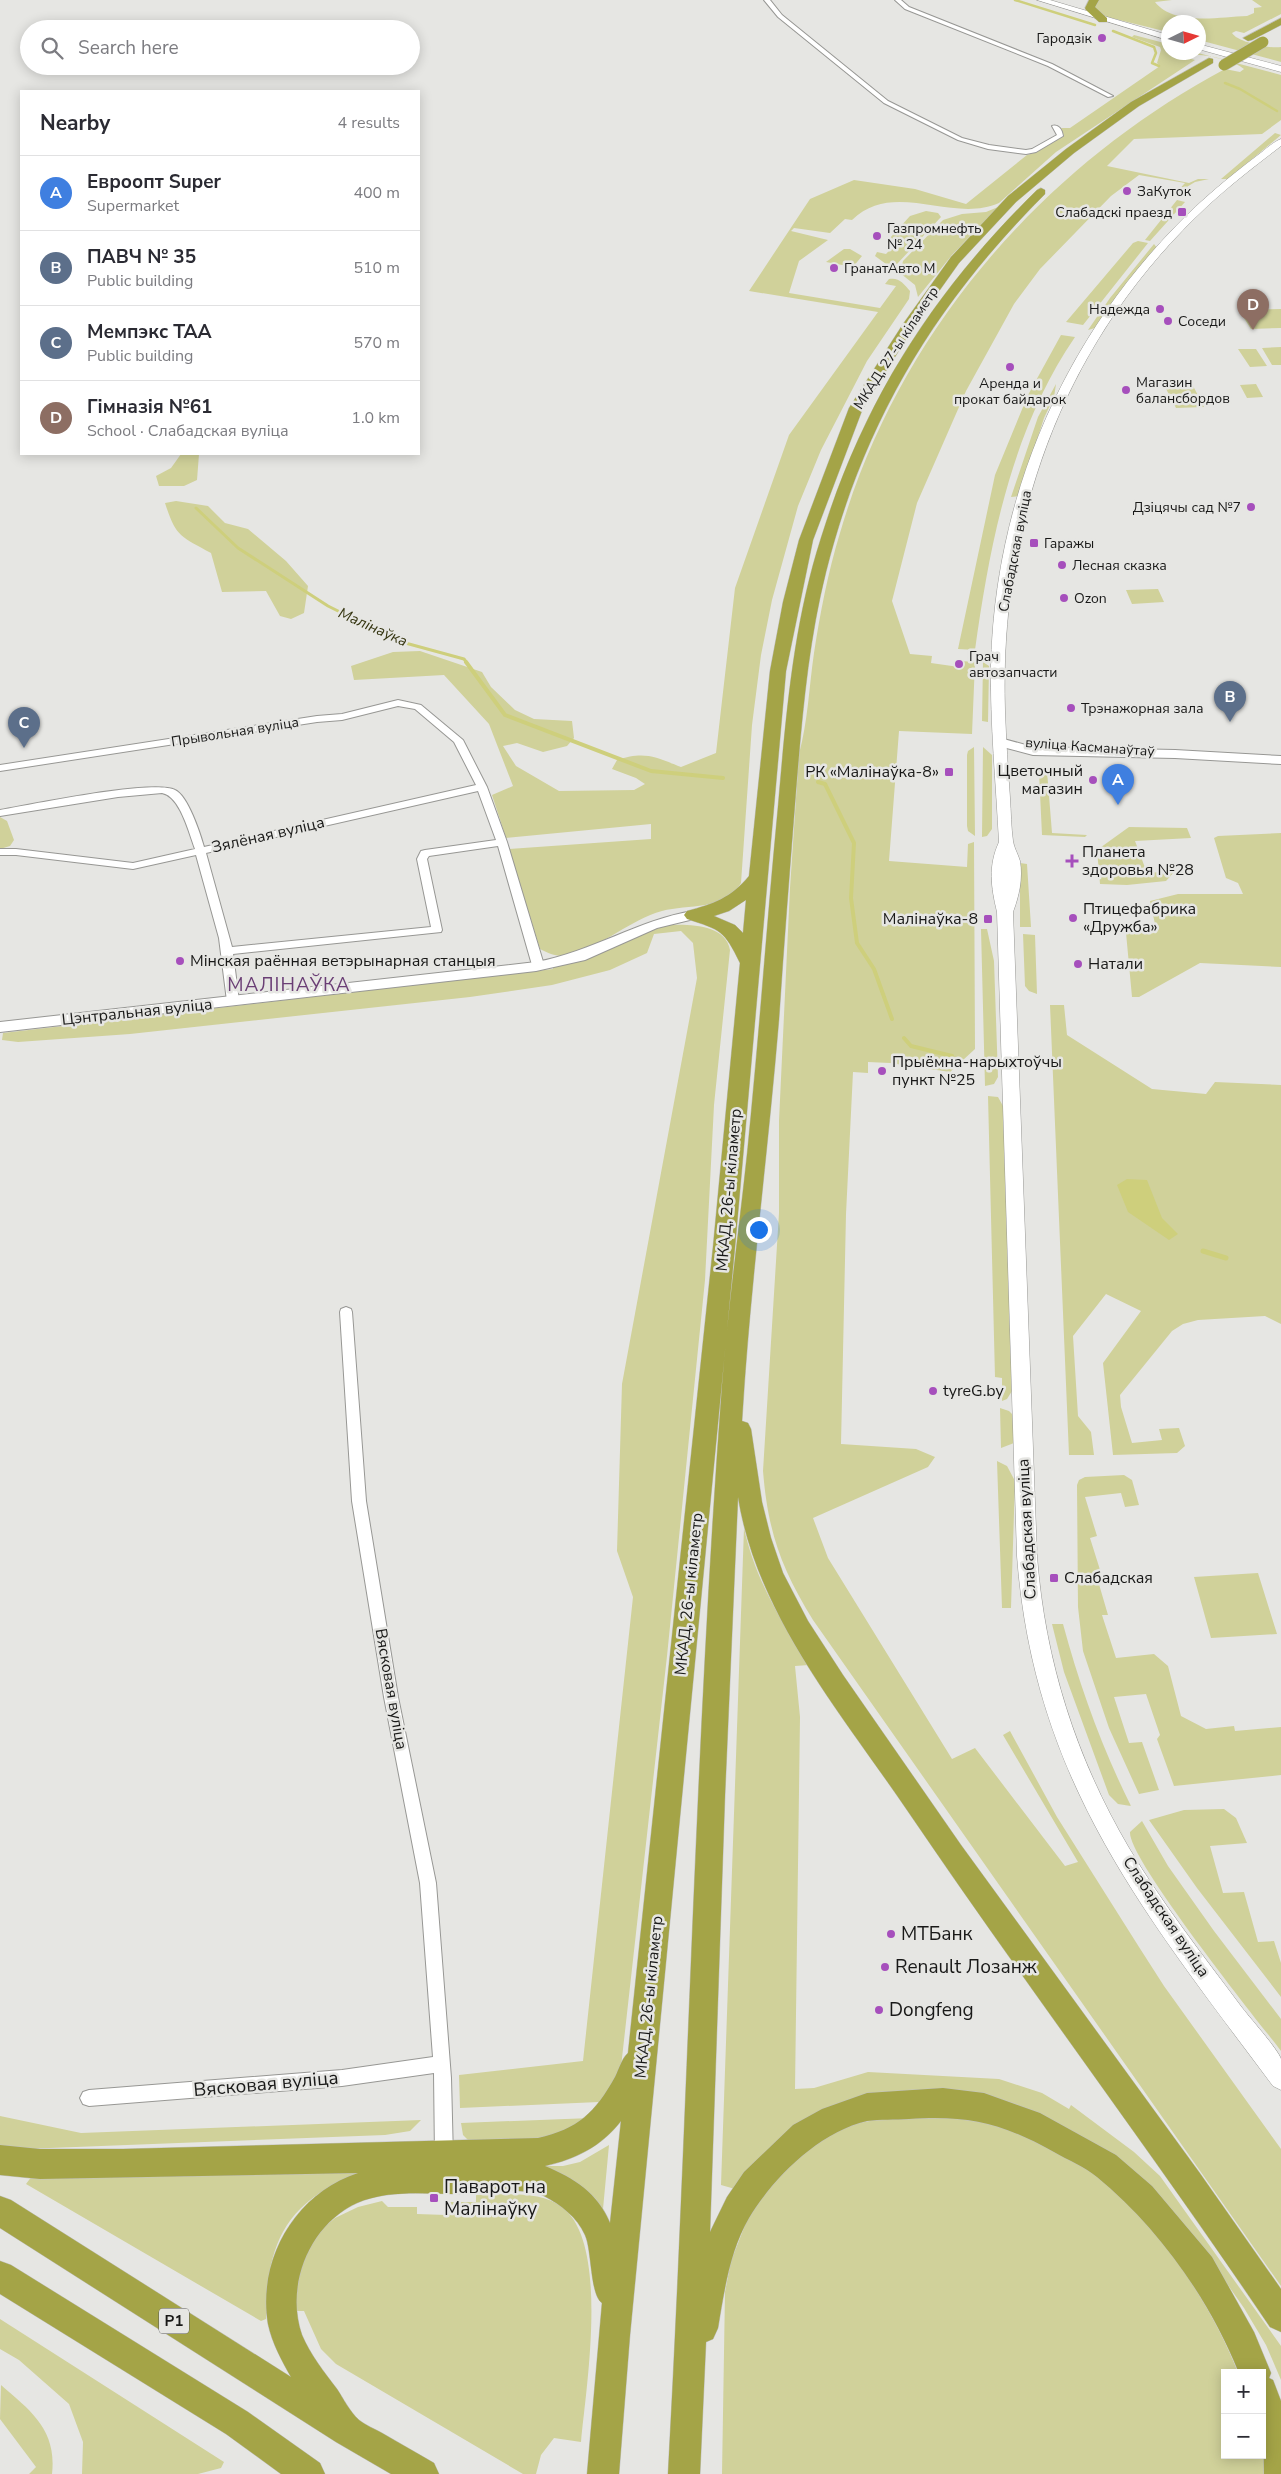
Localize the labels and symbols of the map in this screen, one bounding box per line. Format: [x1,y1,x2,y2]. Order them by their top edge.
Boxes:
north arrow [1161,15,1206,60]
place label: Гародзік [1037,29,1093,48]
marker: Гародзік [1096,32,1108,44]
place label: ЗаКуток [1137,182,1192,201]
marker: ЗаКуток [1121,185,1133,197]
place label: Слабадскі праезд [1055,203,1172,222]
marker: Слабадскі праезд [1176,206,1188,218]
place label: Газпромнефть № 24 [887,219,982,254]
marker: Газпромнефть № 24 [871,230,883,242]
place label: ГранатАвто М [844,259,935,278]
marker: ГранатАвто М [828,262,840,274]
street label: МКАД, 27-ы кіламетр [849,283,943,413]
pin: D [1237,289,1269,330]
place label: Надежда [1089,300,1150,319]
marker: Надежда [1154,303,1166,315]
place label: Соседи [1178,312,1226,331]
marker: Соседи [1162,315,1174,327]
marker: Аренда и прокат байдарок [1004,361,1016,373]
place label: Магазин балансбордов [1136,373,1230,408]
place label: Аренда и прокат байдарок [954,374,1067,409]
marker: Магазин балансбордов [1120,384,1132,396]
street label: Слабадская вуліца [994,489,1036,613]
place label: Дзіцячы сад №7 [1133,498,1241,517]
marker: Дзіцячы сад №7 [1245,501,1257,513]
place label: Гаражы [1044,534,1094,553]
marker: Гаражы [1028,537,1040,549]
place label: Лесная сказка [1072,556,1167,575]
marker: Лесная сказка [1056,559,1068,571]
place label: Ozon [1074,589,1107,608]
marker: Ozon [1058,592,1070,604]
water label: Малінаўка [335,603,411,651]
place label: Грач автозапчасти [969,647,1057,682]
marker: Грач автозапчасти [953,658,965,670]
pin: B [1214,681,1246,722]
place label: Трэнажорная зала [1081,699,1204,718]
marker: Трэнажорная зала [1065,702,1077,714]
pin: C [8,707,40,748]
street label: Прывольная вуліца [170,713,300,751]
street label: вуліца Касманаўтаў [1025,733,1156,761]
place label: Цветочный магазин [998,760,1083,800]
place label: РК «Малінаўка-8» [805,761,939,783]
pin: A [1102,764,1134,805]
marker: РК «Малінаўка-8» [943,766,955,778]
marker: Цветочный магазин [1087,774,1099,786]
street label: Зялёная вуліца [209,811,327,859]
place label: Планета здоровья №28 [1082,841,1194,881]
marker: Планета здоровья №28 [1066,855,1078,867]
place label: Птицефабрика «Дружба» [1083,898,1196,938]
place label: Малінаўка-8 [883,908,978,930]
marker: Птицефабрика «Дружба» [1067,912,1079,924]
marker: Малінаўка-8 [982,913,994,925]
place label: Мінская раённая ветэрынарная станцыя [190,950,496,972]
place label: Натали [1088,953,1143,975]
marker: Мінская раённая ветэрынарная станцыя [174,955,186,967]
marker: Натали [1072,958,1084,970]
district label: МАЛІНАЎКА [227,972,351,998]
street label: Цэнтральная вуліца [60,993,214,1031]
place label: Прыёмна-нарыхтоўчы пункт №25 [892,1051,1062,1091]
marker: Прыёмна-нарыхтоўчы пункт №25 [876,1065,888,1077]
street label: МКАД, 26-ы кіламетр [711,1108,747,1272]
your location [746,1217,772,1243]
place label: tyreG.by [943,1380,1005,1402]
marker: tyreG.by [927,1385,939,1397]
street label: Слабадская вуліца [1012,1458,1042,1600]
street label: МКАД, 26-ы кіламетр [670,1512,708,1676]
place label: Слабадская [1064,1567,1153,1589]
marker: Слабадская [1048,1572,1060,1584]
street label: Вясковая вуліца [370,1627,412,1751]
street label: Слабадская вуліца [1117,1852,1215,1982]
street label: МКАД, 26-ы кіламетр [630,1915,668,2079]
place label: МТБанк [901,1921,973,1947]
marker: МТБанк [885,1928,897,1940]
place label: Renault Лозанж [895,1954,1037,1980]
marker: Renault Лозанж [879,1961,891,1973]
place label: Dongfeng [889,1997,974,2023]
marker: Dongfeng [873,2004,885,2016]
street label: Вясковая вуліца [192,2065,340,2103]
place label: Паварот на Малінаўку [444,2174,546,2222]
marker: Паварот на Малінаўку [428,2192,440,2204]
road number: Р1 [159,2308,189,2334]

